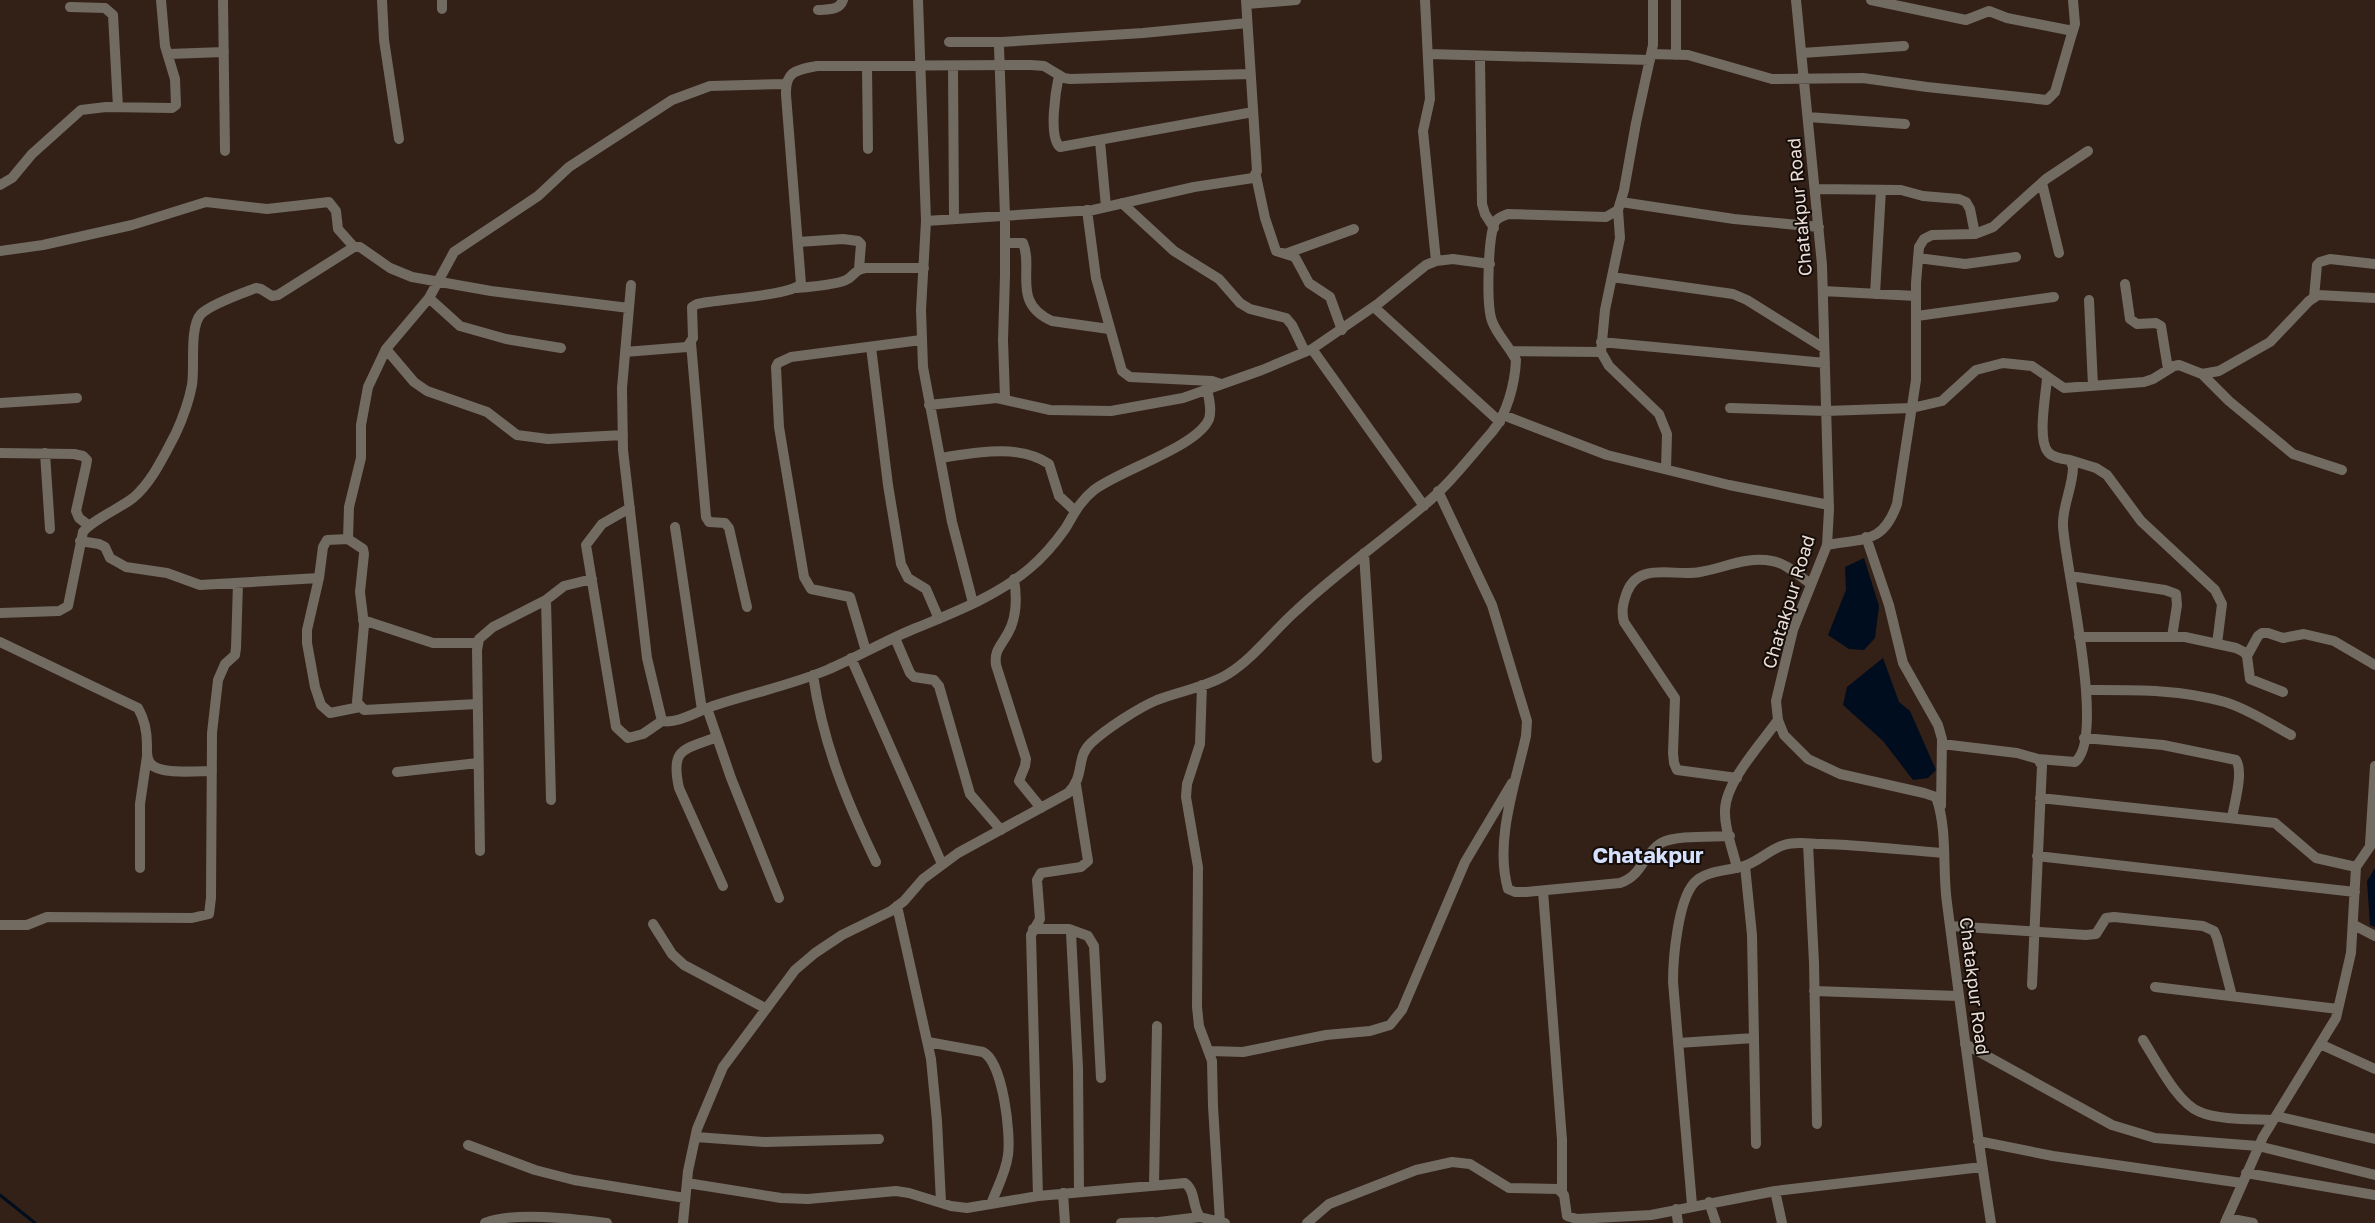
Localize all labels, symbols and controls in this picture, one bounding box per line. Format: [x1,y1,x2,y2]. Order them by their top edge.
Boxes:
street label: Chatakpur Road [1782,137,1816,277]
street label: Chatakpur Road [1757,532,1819,671]
district label: Chatakpur [1592,841,1704,868]
street label: Chatakpur Road [1956,916,1994,1056]

